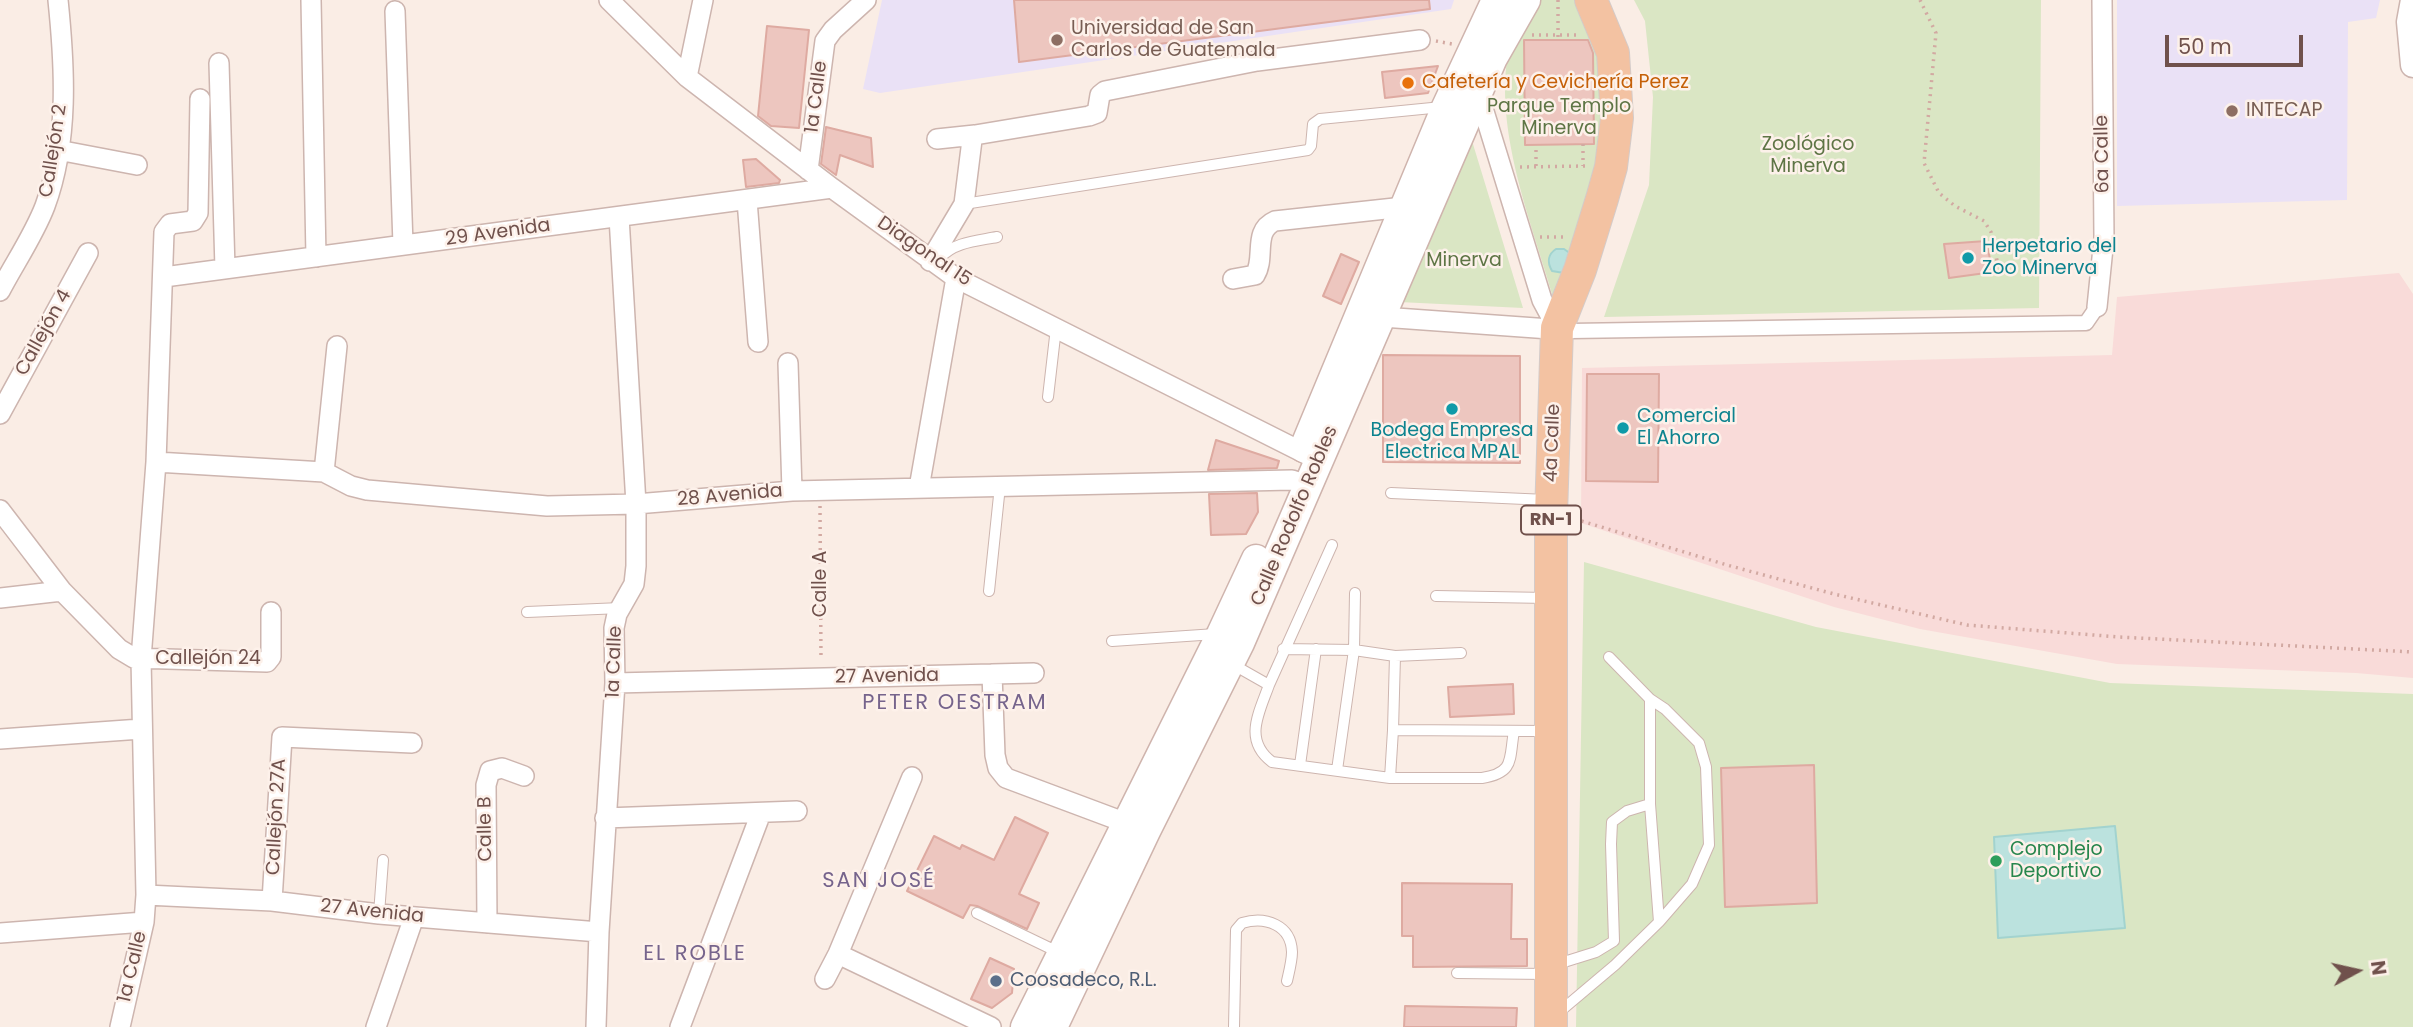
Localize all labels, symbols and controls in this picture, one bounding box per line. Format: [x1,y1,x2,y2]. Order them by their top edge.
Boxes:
place label: Universidad de San Carlos de Guatemala [1071,18,1276,62]
scale bar [2168,21,2306,65]
marker: Universidad de San Carlos de Guatemala [1049,32,1065,48]
text: 50 m [2178,32,2232,61]
street label: 1a Calle [801,60,833,134]
place label: Cafetería y Cevichería Perez [1422,72,1689,94]
marker: Cafetería y Cevichería Perez [1400,75,1416,91]
park label: Parque Templo Minerva [1487,96,1631,140]
place label: INTECAP [2246,100,2323,122]
street label: Callejón 2 [35,103,73,199]
marker: INTECAP [2224,103,2240,119]
street label: 6a Calle [2091,114,2115,194]
park label: Zoológico Minerva [1762,134,1854,178]
street label: Diagonal 15 [873,212,975,292]
street label: 29 Avenida [444,214,552,252]
place label: Herpetario del Zoo Minerva [1982,236,2117,280]
park label: Minerva [1426,250,1502,272]
marker: Herpetario del Zoo Minerva [1960,250,1976,266]
street label: Callejón 4 [11,286,77,380]
marker: Bodega Empresa Electrica MPAL [1444,401,1460,417]
street label: 4a Calle [1540,403,1566,483]
place label: Comercial El Ahorro [1637,406,1736,450]
place label: Bodega Empresa Electrica MPAL [1371,420,1533,464]
marker: Comercial El Ahorro [1615,420,1631,436]
street label: Calle Rodolfo Robles [1247,422,1343,610]
street label: 28 Avenida [676,480,784,512]
road number: RN-1 [1521,506,1581,534]
street label: Calle A [810,551,832,617]
street label: 1a Calle [602,625,628,699]
street label: Callejón 24 [155,648,261,670]
street label: 27 Avenida [835,665,939,689]
district label: PETER OESTRAM [864,691,1046,717]
street label: Callejón 27A [263,758,291,876]
street label: Calle B [474,796,498,862]
place label: Complejo Deportivo [2010,839,2103,883]
marker: Complejo Deportivo [1988,853,2004,869]
district label: SAN JOSÉ [823,869,935,895]
street label: 27 Avenida [319,895,425,929]
street label: 1a Calle [114,929,152,1005]
north arrow [2322,936,2392,1006]
district label: EL ROBLE [644,942,746,968]
text: N [2364,959,2393,977]
place label: Coosadeco, R.L. [1010,970,1157,992]
marker: Coosadeco, R.L. [988,973,1004,989]

